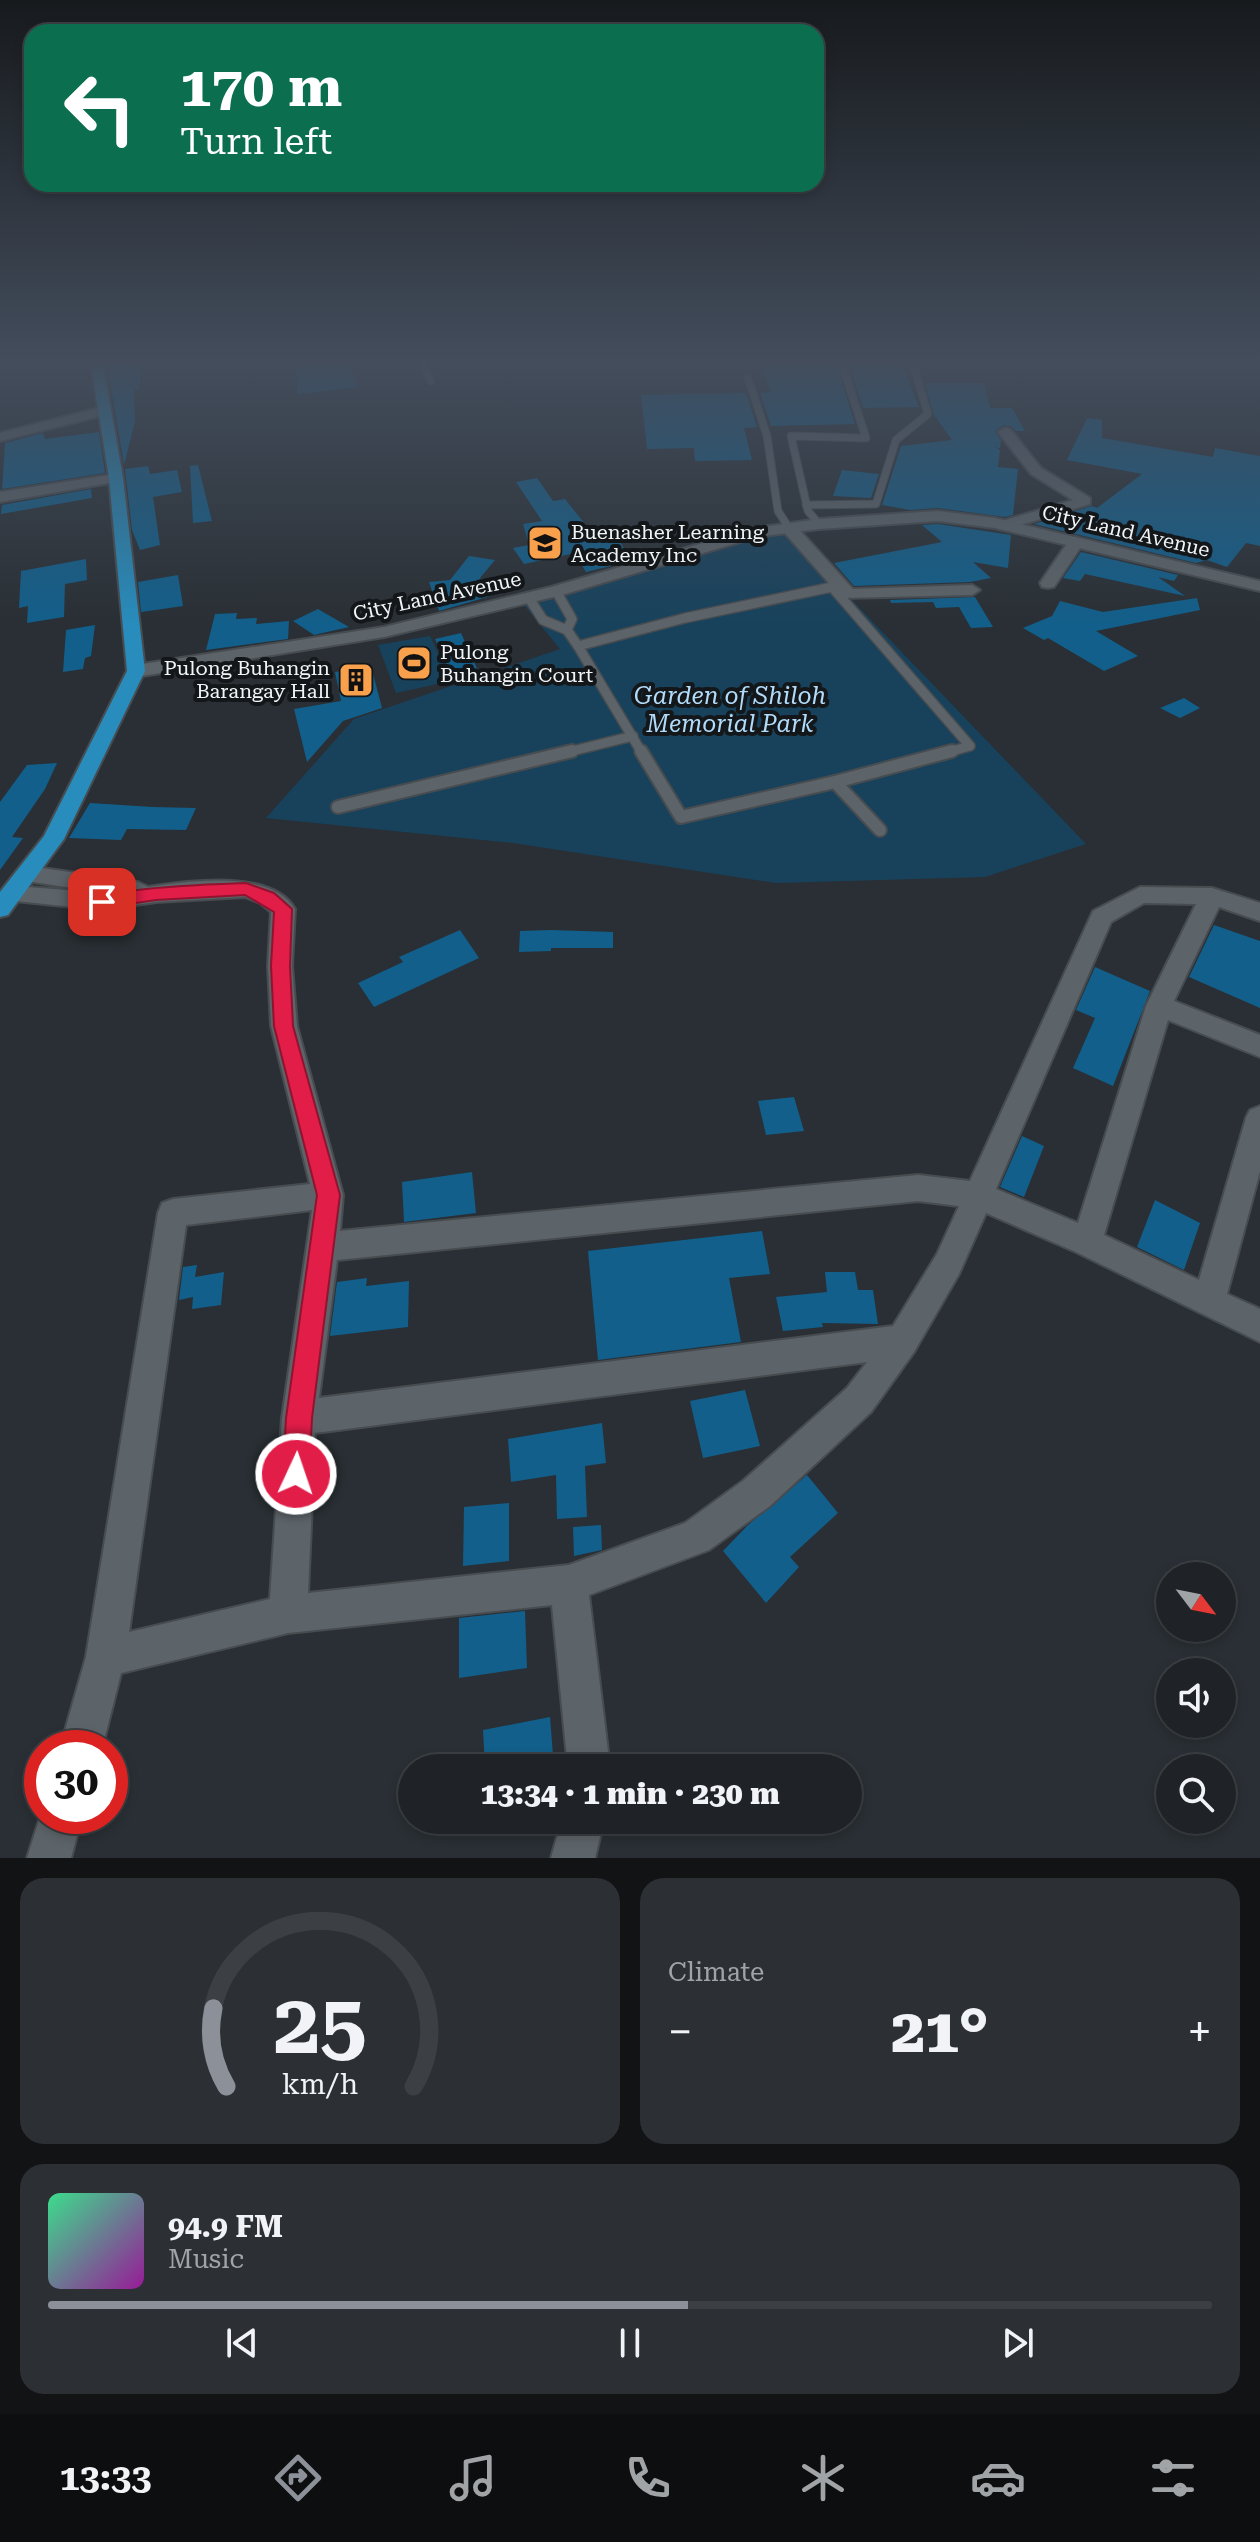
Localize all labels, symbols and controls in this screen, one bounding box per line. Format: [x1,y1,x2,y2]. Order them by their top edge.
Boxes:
text: 170 m [180,54,342,120]
icon: left [48,56,152,160]
text: Turn left [180,121,332,163]
street label: City Land Avenue [1040,500,1212,562]
place label: Buenasher Learning Academy Inc [571,520,765,567]
school or university icon: Buenasher Learning Academy Inc [526,524,564,562]
street label: City Land Avenue [351,566,523,626]
place label: Pulong Buhangin Court [440,640,594,687]
sports icon: Pulong Buhangin Court [395,644,433,682]
place label: Pulong Buhangin Barangay Hall [164,656,330,703]
building icon: Pulong Buhangin Barangay Hall [337,661,375,699]
park label: Garden of Shiloh Memorial Park [634,682,826,738]
pin [68,868,136,936]
icon: arrive [80,880,124,924]
position arrow [254,1432,338,1516]
north arrow [1156,1562,1236,1642]
map controls [1156,1562,1236,1834]
button: sound [1156,1658,1236,1738]
speed limit sign: 30 [24,1730,128,1834]
button: search [1156,1754,1236,1834]
text: 13:34 · 1 min · 230 m [480,1776,780,1811]
text: Climate [668,1957,764,1987]
text: 25 [273,1976,367,2073]
text: 21° [891,1996,989,2067]
text: − [668,2006,693,2058]
text: + [1187,2006,1212,2058]
text: km/h [282,2067,358,2101]
text: 94.9 FM [168,2209,283,2244]
text: Music [168,2244,244,2274]
icon: previous [220,2321,264,2365]
icon: pause [608,2321,652,2365]
icon: next [996,2321,1040,2365]
icon: directions [270,2450,326,2506]
icon: music [445,2450,501,2506]
icon: phone [620,2450,676,2506]
icon: climate [795,2450,851,2506]
icon: car [970,2450,1026,2506]
icon: filters [1145,2450,1201,2506]
text: 13:33 [59,2457,151,2499]

